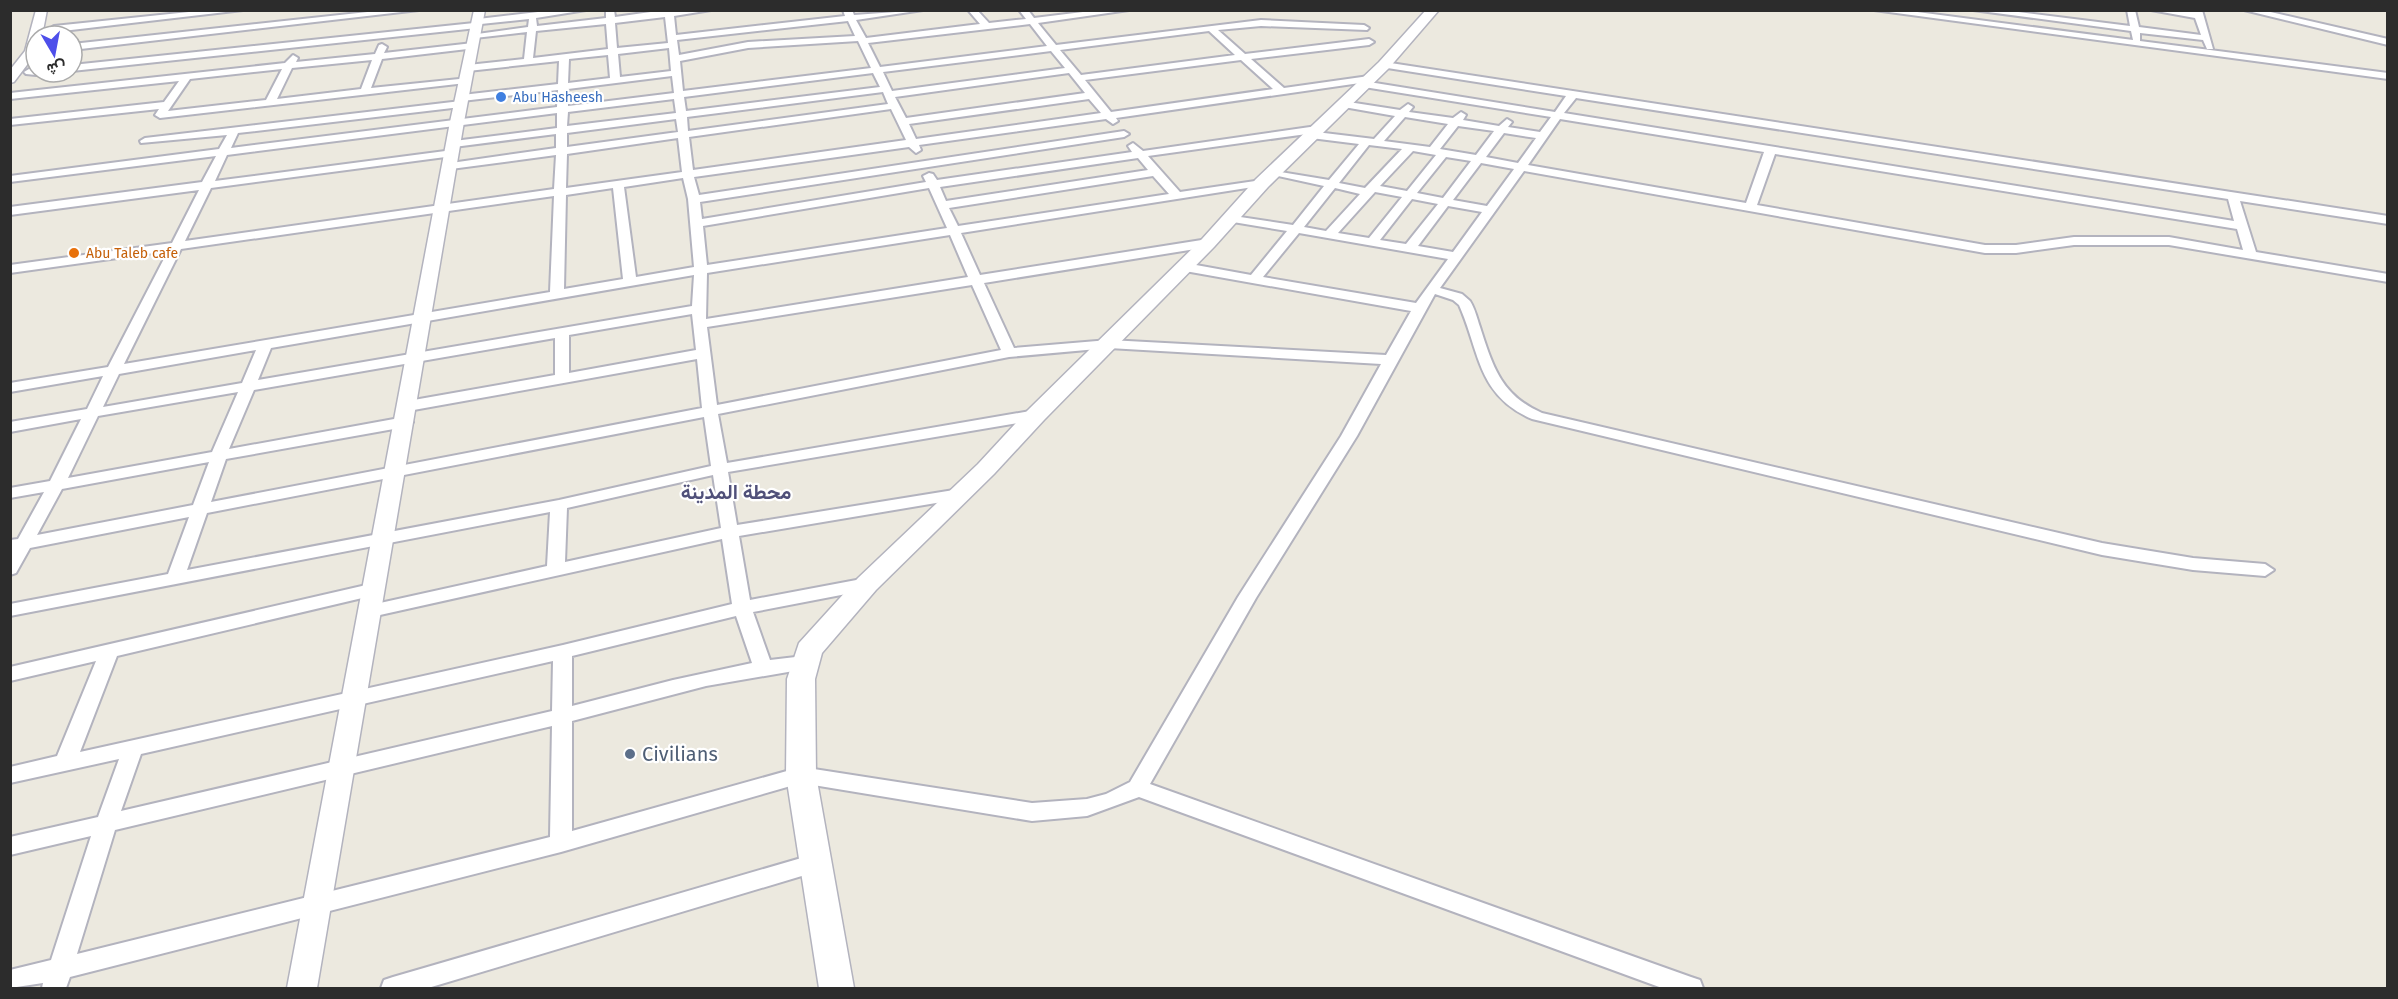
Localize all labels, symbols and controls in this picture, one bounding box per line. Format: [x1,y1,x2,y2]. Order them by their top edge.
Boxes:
north arrow [24,24,84,84]
text: ش [45,57,68,79]
place label: Abu Hasheesh [513,89,603,106]
marker: Abu Hasheesh [494,90,508,104]
place label: Abu Taleb cafe [86,245,178,262]
marker: Abu Taleb cafe [67,246,81,260]
district label: محطة المدينة [681,480,791,504]
place label: Civilians [642,742,718,766]
marker: Civilians [623,747,637,761]

